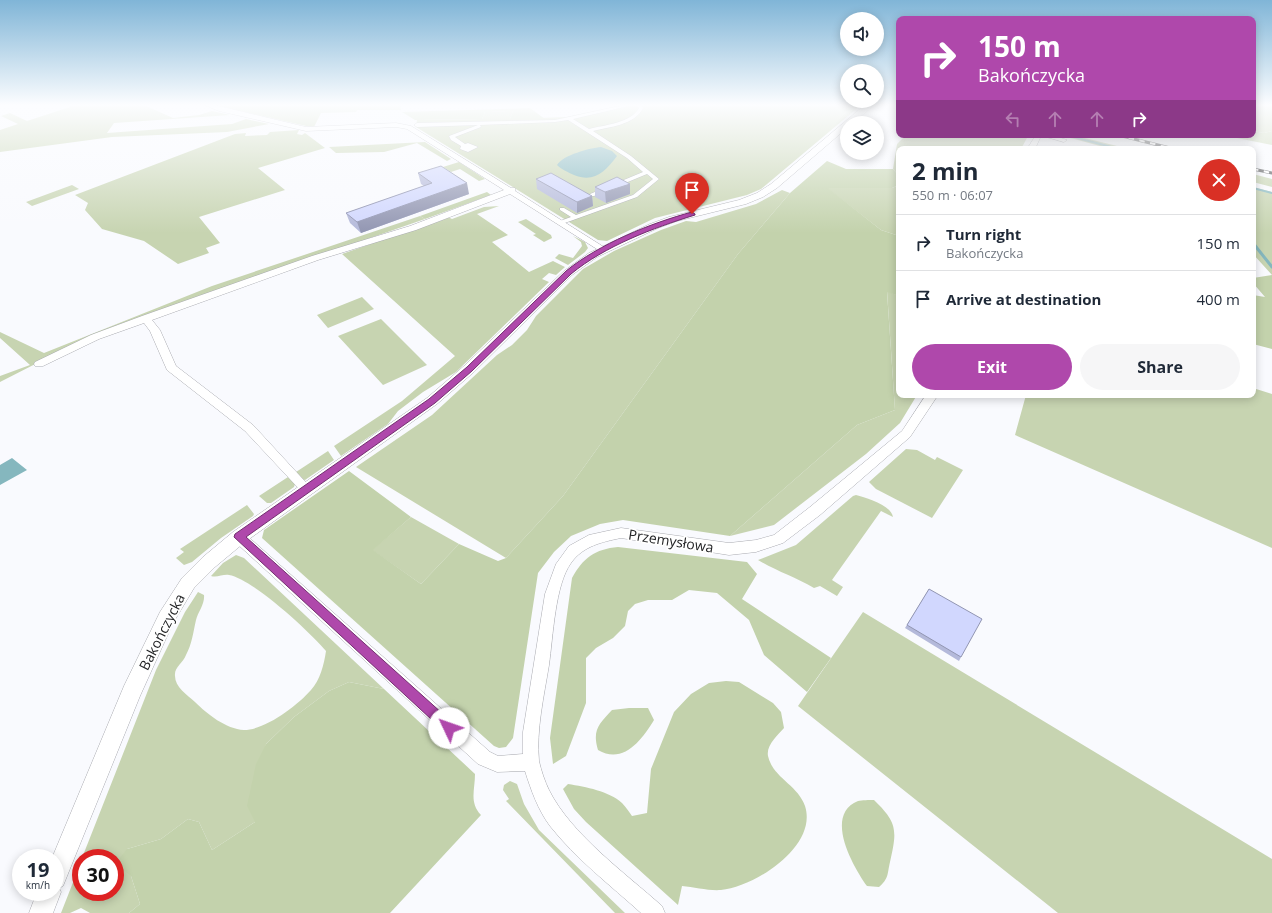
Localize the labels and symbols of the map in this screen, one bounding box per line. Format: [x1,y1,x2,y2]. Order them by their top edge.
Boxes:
pin [675,173,709,214]
street label: Przemysłowa [627,524,715,557]
street label: Bakończycka [134,590,189,673]
position arrow [428,707,470,749]
speed limit sign: 30 [72,849,124,901]

